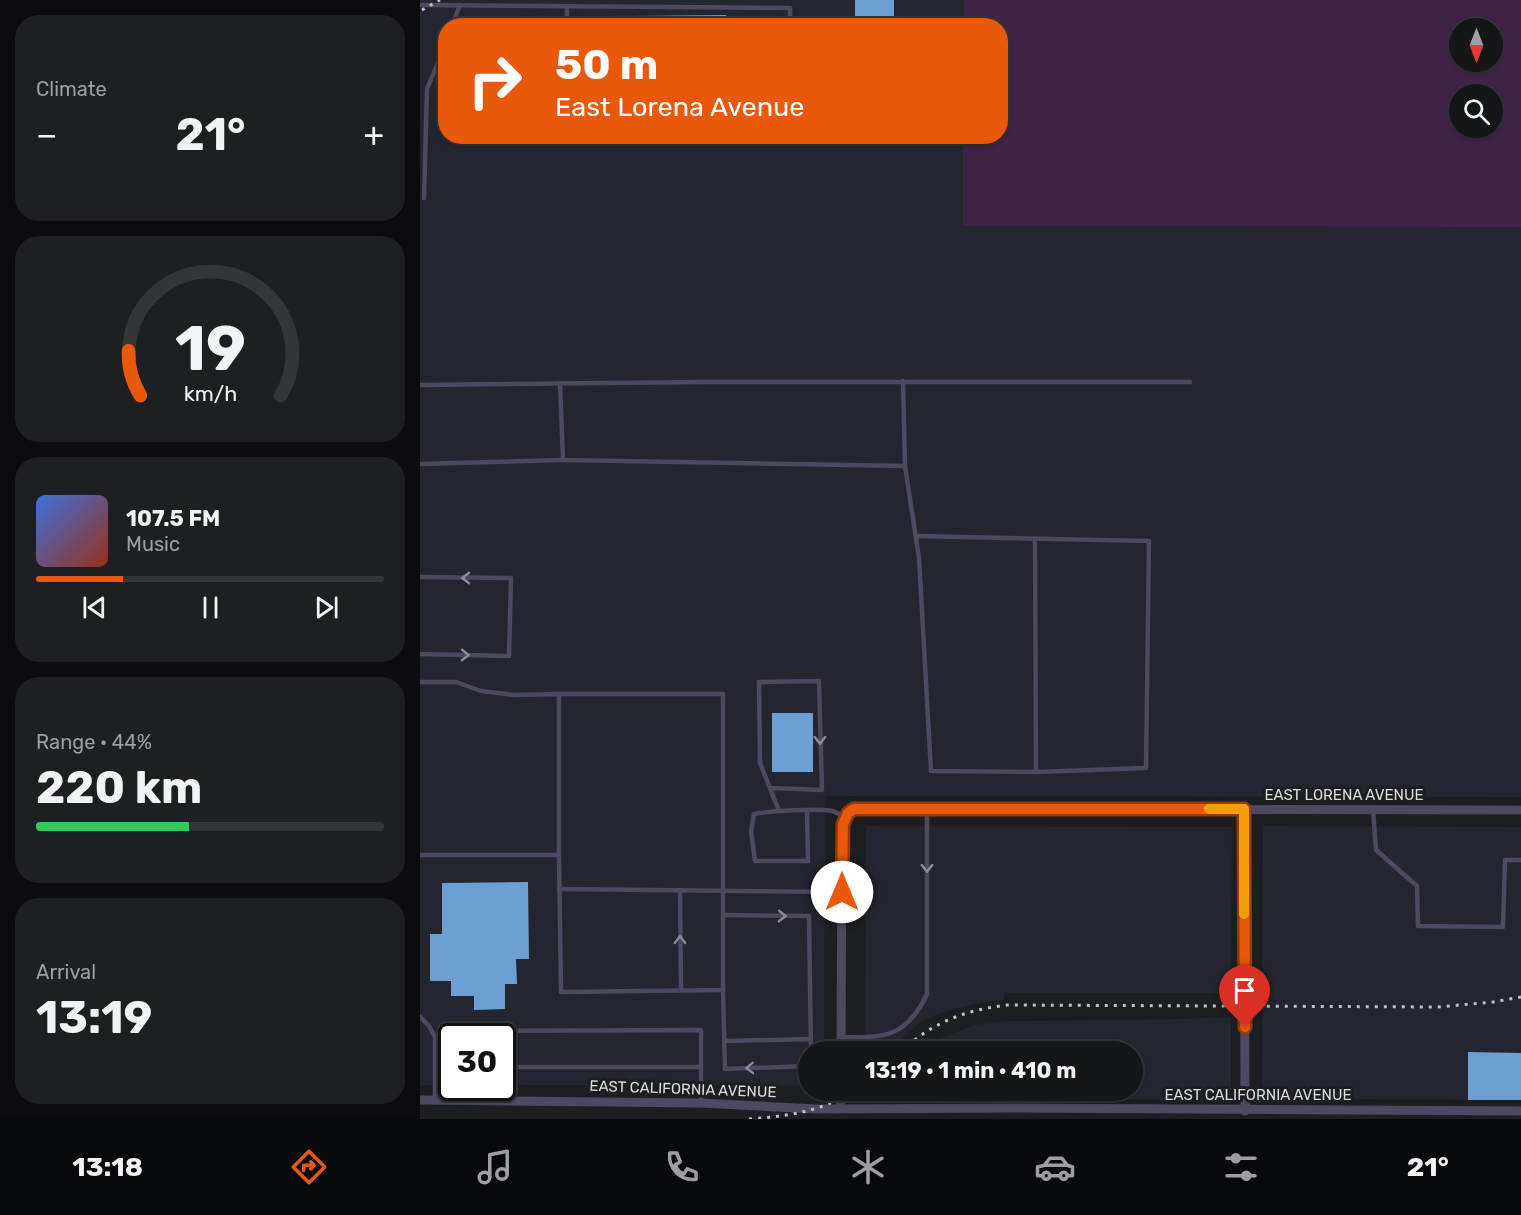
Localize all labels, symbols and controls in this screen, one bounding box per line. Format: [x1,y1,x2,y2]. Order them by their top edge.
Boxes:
north arrow [1449,18,1503,72]
map controls [1449,18,1503,138]
text: 50 m [555,40,658,90]
icon: right [456,42,534,120]
text: Climate [36,77,107,101]
button: search [1449,84,1503,138]
text: East Lorena Avenue [555,91,804,123]
text: 21° [175,108,246,161]
text: − [36,115,57,154]
text: + [363,115,384,154]
text: 19 [174,312,246,386]
text: km/h [183,381,237,406]
text: 107.5 FM [126,505,220,532]
text: Music [126,532,180,556]
one-way arrow [461,572,470,584]
icon: previous [78,591,111,624]
icon: pause [194,591,227,624]
icon: next [310,591,343,624]
one-way arrow [460,648,469,661]
text: Range · 44% [36,730,152,754]
one-way arrow [814,735,827,744]
text: 220 km [36,761,202,814]
street label: EAST LORENA AVENUE [1264,786,1424,804]
position arrow [810,860,874,924]
one-way arrow [921,863,933,872]
one-way arrow [777,910,786,922]
one-way arrow [674,936,686,945]
text: Arrival [36,960,96,984]
pin [1219,965,1270,1027]
icon: arrive [1228,974,1261,1007]
text: 13:19 [36,991,152,1044]
speed limit sign: 30 [438,1023,516,1101]
text: 13:19 · 1 min · 410 m [865,1057,1076,1084]
one-way arrow [746,1061,755,1074]
street label: EAST CALIFORNIA AVENUE [589,1077,777,1101]
street label: EAST CALIFORNIA AVENUE [1164,1086,1352,1104]
icon: directions [288,1146,330,1188]
icon: music [474,1146,516,1188]
icon: phone [661,1146,703,1188]
icon: climate [847,1146,889,1188]
icon: car [1034,1146,1076,1188]
icon: filters [1220,1146,1262,1188]
text: 13:18 [72,1151,143,1183]
text: 21° [1407,1151,1449,1183]

